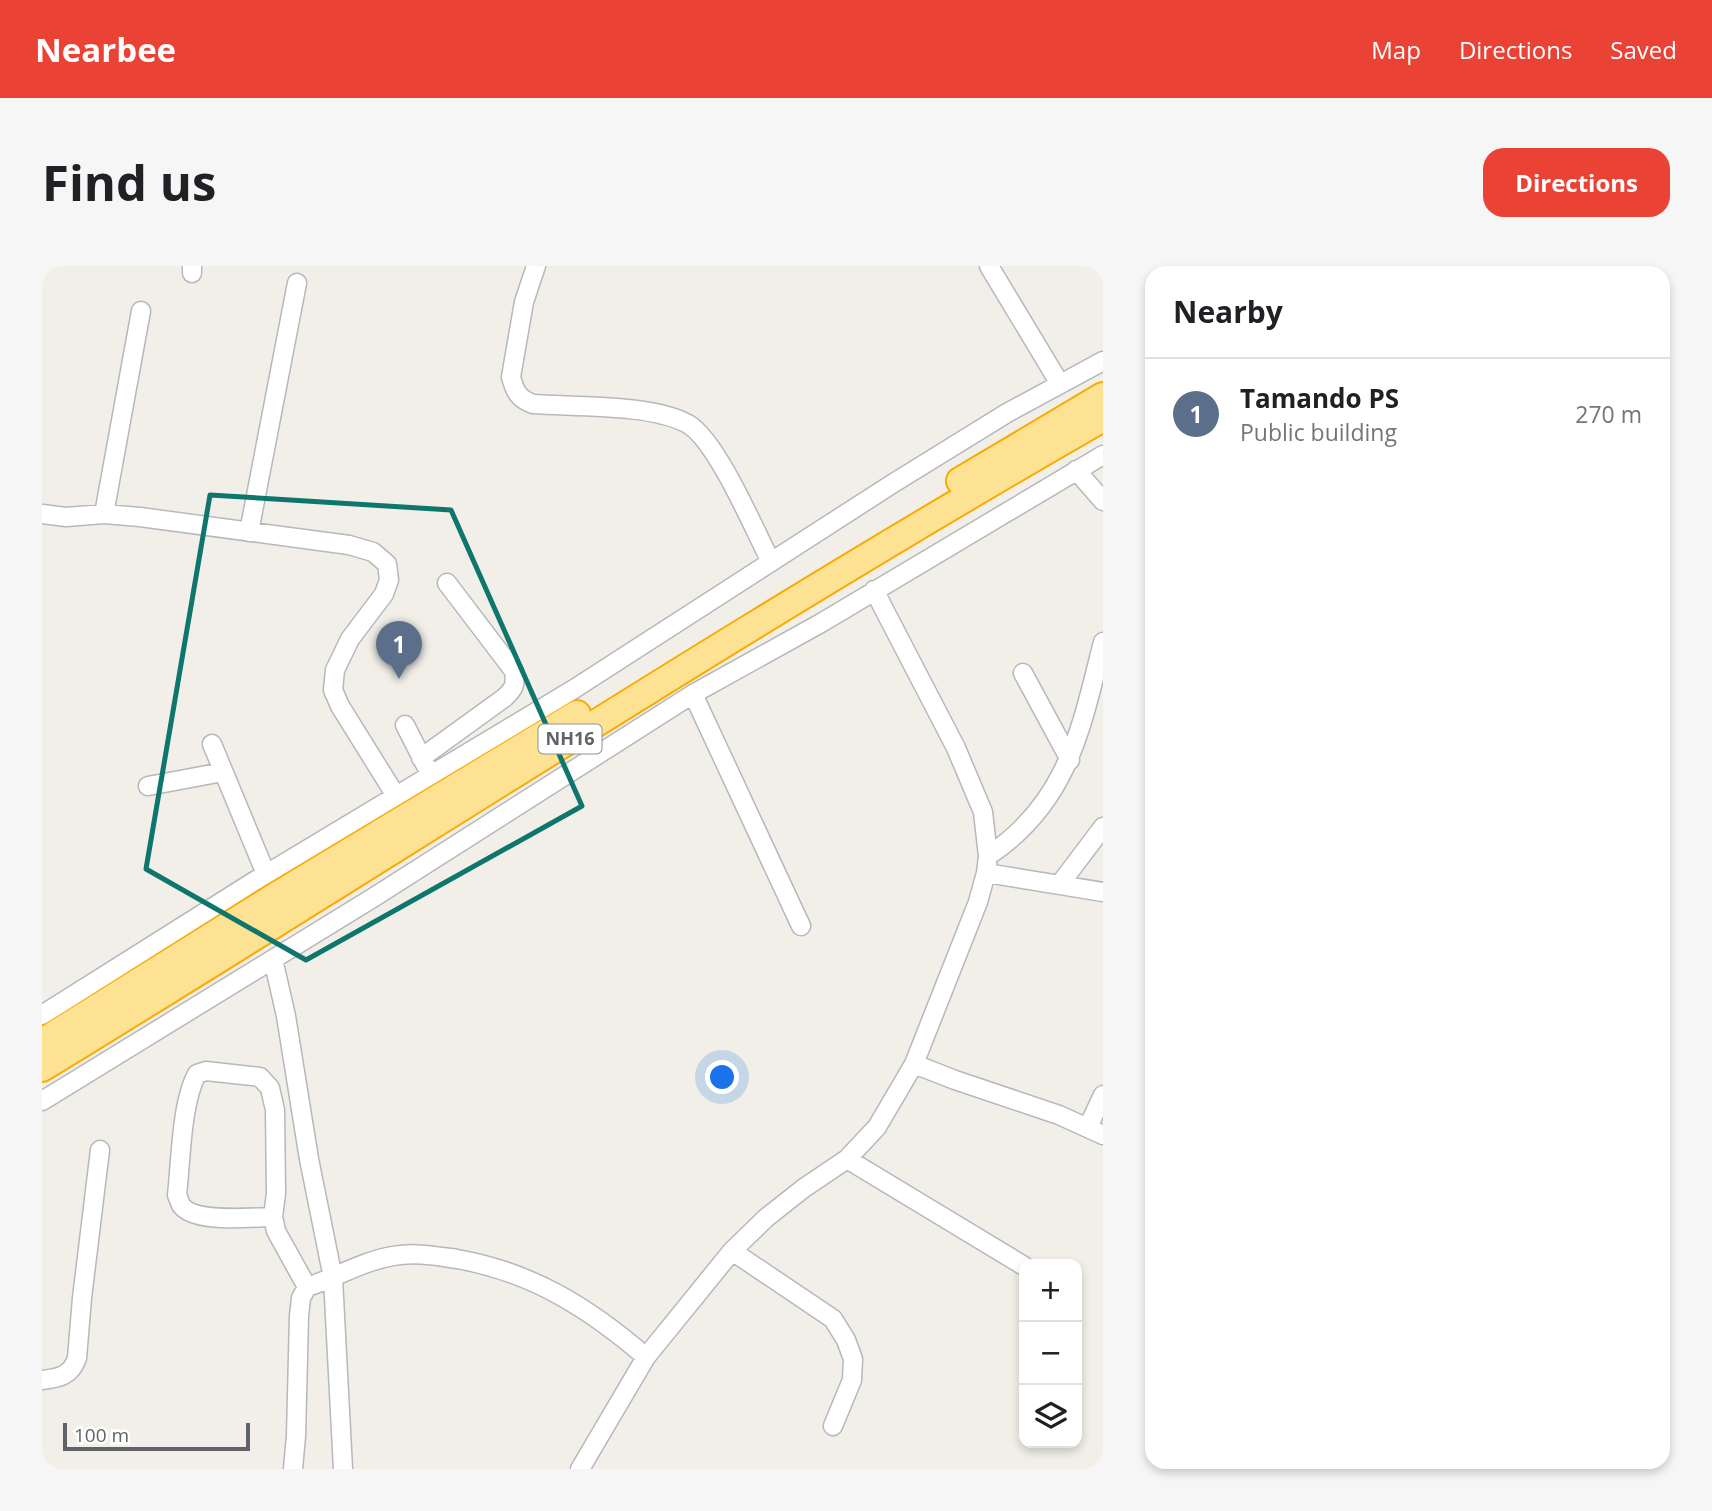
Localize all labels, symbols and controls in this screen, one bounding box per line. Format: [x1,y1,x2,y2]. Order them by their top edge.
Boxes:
text: Nearbee [35,27,176,72]
text: Map [1371,33,1421,66]
text: Directions [1459,33,1572,66]
text: Saved [1610,33,1677,66]
button: Directions [1483,148,1670,217]
text: Find us [42,149,216,215]
text: Nearby [1173,291,1283,332]
text: Tamando PS [1240,380,1399,416]
text: 1 [1189,398,1203,430]
text: 270 m [1575,398,1642,430]
text: Public building [1240,416,1397,448]
pin: 1 [376,621,422,679]
road number: NH16 [538,724,602,754]
your location [705,1060,739,1094]
map controls [1019,1259,1082,1448]
button: + [1019,1259,1082,1322]
button: − [1019,1322,1082,1385]
button: layers [1019,1385,1082,1448]
scale bar [63,1420,250,1452]
text: 100 m [74,1422,129,1448]

